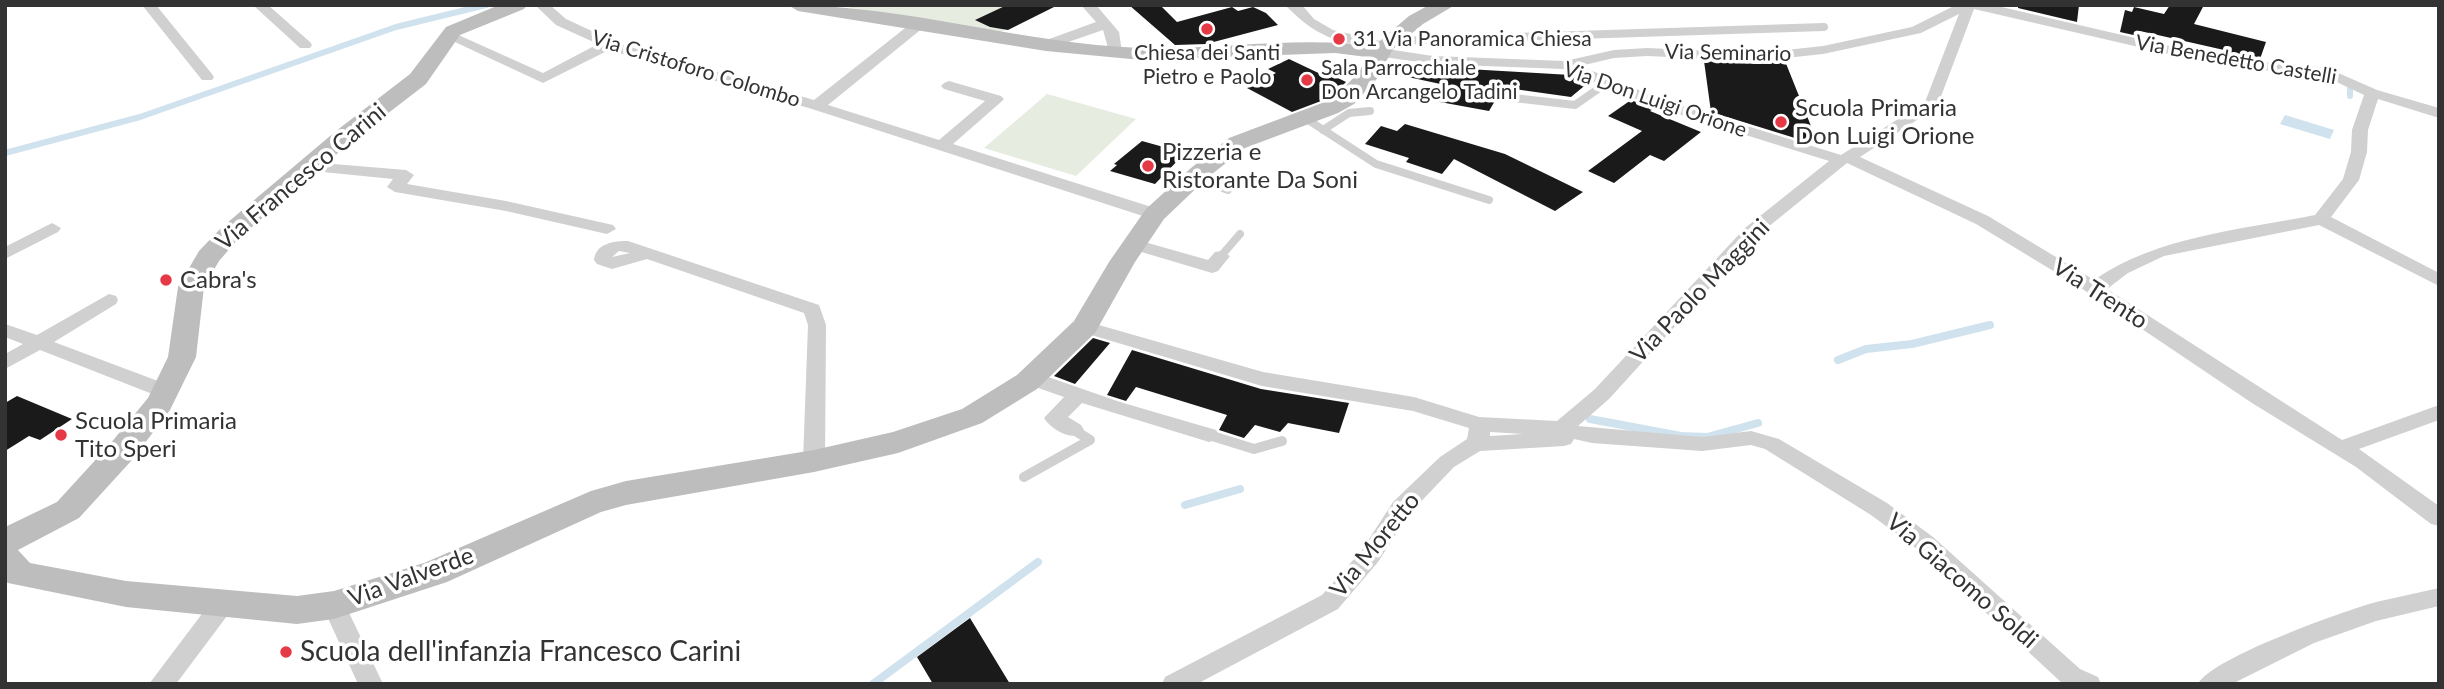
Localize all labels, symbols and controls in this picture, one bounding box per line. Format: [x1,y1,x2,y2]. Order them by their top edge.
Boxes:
marker: Chiesa dei Santi Pietro e Paolo [1199,21,1215,37]
street label: Via Cristoforo Colombo [589,25,803,113]
place label: 31 Via Panoramica Chiesa [1353,26,1592,52]
street label: Via Benedetto Castelli [2133,30,2339,90]
marker: 31 Via Panoramica Chiesa [1331,31,1347,47]
street label: Via Seminario [1665,39,1791,67]
place label: Chiesa dei Santi Pietro e Paolo [1134,40,1280,90]
place label: Sala Parrocchiale Don Arcangelo Tadini [1321,55,1517,105]
street label: Via Don Luigi Orione [1560,57,1750,143]
marker: Sala Parrocchiale Don Arcangelo Tadini [1299,72,1315,88]
place label: Scuola Primaria Don Luigi Orione [1795,94,1975,150]
street label: Via Francesco Carini [210,97,392,257]
marker: Scuola Primaria Don Luigi Orione [1773,114,1789,130]
place label: Pizzeria e Ristorante Da Soni [1162,138,1358,194]
marker: Pizzeria e Ristorante Da Soni [1140,158,1156,174]
street label: Via Paolo Maggini [1624,213,1776,369]
street label: Via Trento [2047,253,2153,335]
place label: Cabra's [180,266,257,294]
marker: Cabra's [158,272,174,288]
place label: Scuola Primaria Tito Speri [75,407,237,463]
marker: Scuola Primaria Tito Speri [53,427,69,443]
street label: Via Moretto [1324,487,1426,603]
street label: Via Giacomo Soldi [1880,507,2044,655]
street label: Via Valverde [344,541,478,613]
place label: Scuola dell'infanzia Francesco Carini [300,635,741,669]
marker: Scuola dell'infanzia Francesco Carini [278,644,294,660]

